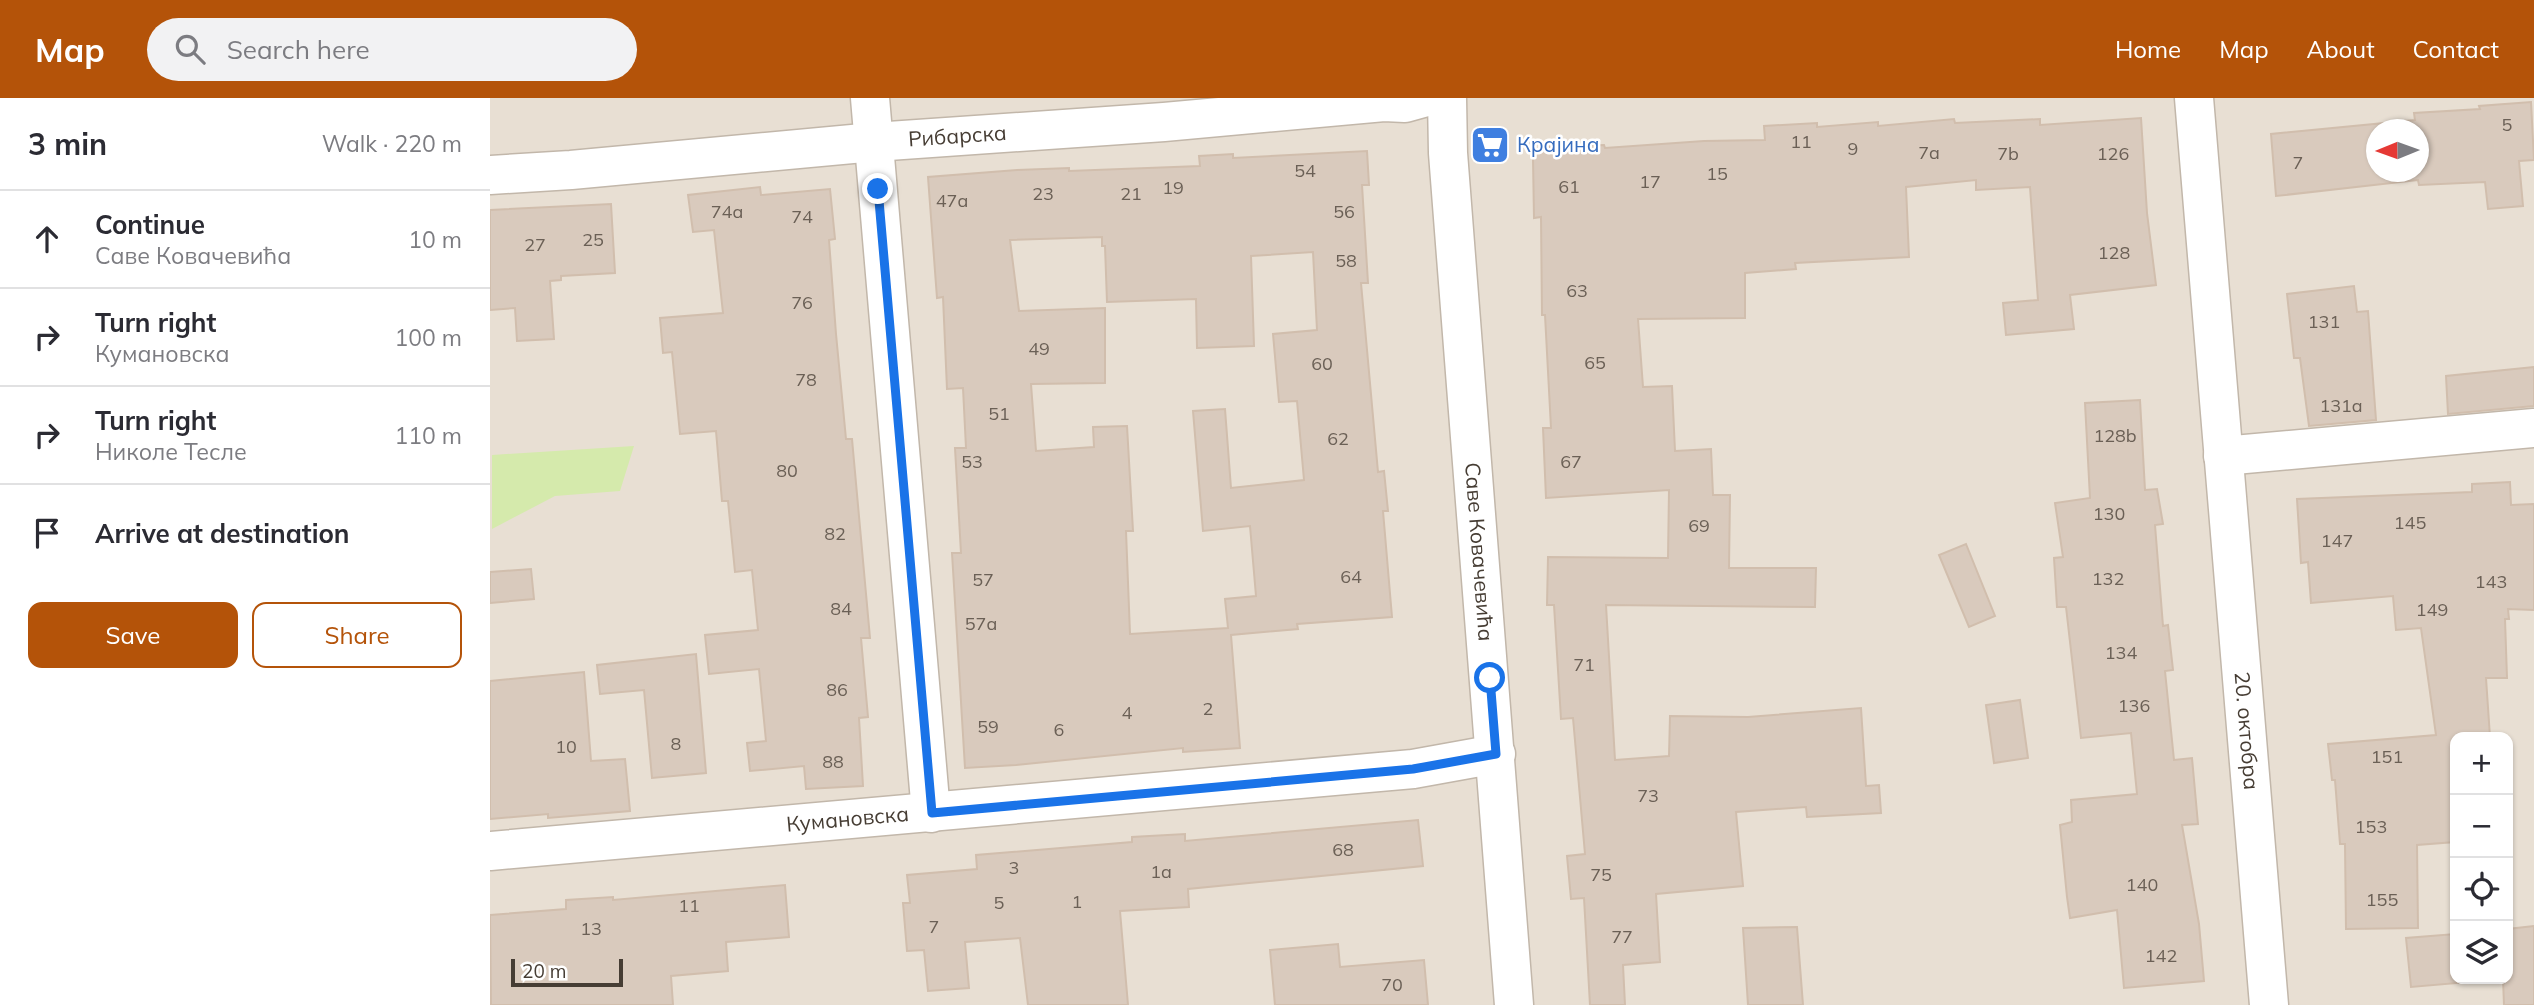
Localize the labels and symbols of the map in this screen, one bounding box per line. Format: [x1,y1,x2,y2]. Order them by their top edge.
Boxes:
house number: 5 [2502,113,2513,136]
street label: Рибарска [907,119,1007,152]
north arrow [2366,119,2429,182]
supermarket icon: Крајина [1469,124,1511,166]
house number: 11 [1790,130,1812,153]
place label: Крајина [1517,131,1600,157]
house number: 9 [1848,137,1858,160]
house number: 7a [1918,141,1940,164]
house number: 7b [1997,142,2019,165]
house number: 126 [2097,142,2129,165]
house number: 7 [2293,151,2303,174]
house number: 54 [1294,159,1316,182]
house number: 15 [1706,162,1728,185]
house number: 17 [1639,170,1661,193]
route end [862,173,893,204]
house number: 61 [1558,175,1580,198]
house number: 19 [1162,176,1184,199]
house number: 23 [1032,182,1054,205]
house number: 21 [1120,182,1142,205]
house number: 47a [936,189,968,212]
house number: 74a [711,200,743,223]
house number: 56 [1333,200,1355,223]
house number: 74 [791,205,813,228]
house number: 25 [582,228,604,251]
house number: 27 [524,233,546,256]
house number: 128 [2098,241,2130,264]
house number: 58 [1335,249,1357,272]
house number: 63 [1566,279,1588,302]
house number: 76 [791,291,813,314]
house number: 131 [2308,310,2340,333]
house number: 49 [1028,337,1050,360]
house number: 65 [1584,351,1606,374]
house number: 60 [1311,352,1333,375]
house number: 78 [795,368,817,391]
house number: 131a [2319,394,2363,417]
house number: 51 [988,402,1010,425]
house number: 128b [2093,424,2137,447]
house number: 62 [1327,427,1349,450]
house number: 53 [961,450,983,473]
house number: 67 [1560,450,1582,473]
house number: 80 [776,459,798,482]
street label: Саве Ковачевића [1460,461,1500,642]
house number: 130 [2093,502,2125,525]
house number: 145 [2394,511,2426,534]
house number: 69 [1688,514,1710,537]
house number: 82 [824,522,846,545]
house number: 147 [2321,529,2353,552]
house number: 64 [1340,565,1362,588]
house number: 132 [2092,567,2124,590]
house number: 57 [972,568,994,591]
house number: 143 [2475,570,2507,593]
house number: 84 [830,597,852,620]
house number: 149 [2416,598,2448,621]
house number: 57a [965,612,997,635]
house number: 134 [2105,641,2137,664]
house number: 71 [1573,653,1595,676]
route start [1474,662,1505,693]
street label: 20. октобра [2229,671,2265,791]
house number: 86 [826,678,848,701]
house number: 136 [2118,694,2150,717]
house number: 2 [1203,697,1213,720]
house number: 4 [1122,701,1133,724]
house number: 59 [977,715,999,738]
house number: 6 [1054,718,1064,741]
house number: 8 [671,732,681,755]
house number: 10 [555,735,577,758]
house number: 151 [2371,745,2403,768]
house number: 88 [822,750,844,773]
house number: 73 [1637,784,1659,807]
street label: Кумановска [785,800,910,837]
house number: 153 [2355,815,2387,838]
house number: 68 [1332,838,1354,861]
house number: 3 [1009,856,1019,879]
house number: 1a [1150,860,1172,883]
house number: 75 [1590,863,1612,886]
house number: 140 [2126,873,2158,896]
house number: 155 [2366,888,2398,911]
house number: 1 [1072,890,1082,913]
house number: 5 [994,891,1005,914]
house number: 11 [678,894,700,917]
house number: 7 [929,915,939,938]
house number: 13 [580,917,602,940]
house number: 77 [1611,925,1633,948]
house number: 142 [2145,944,2177,967]
scale bar [511,956,623,988]
house number: 70 [1381,973,1403,996]

